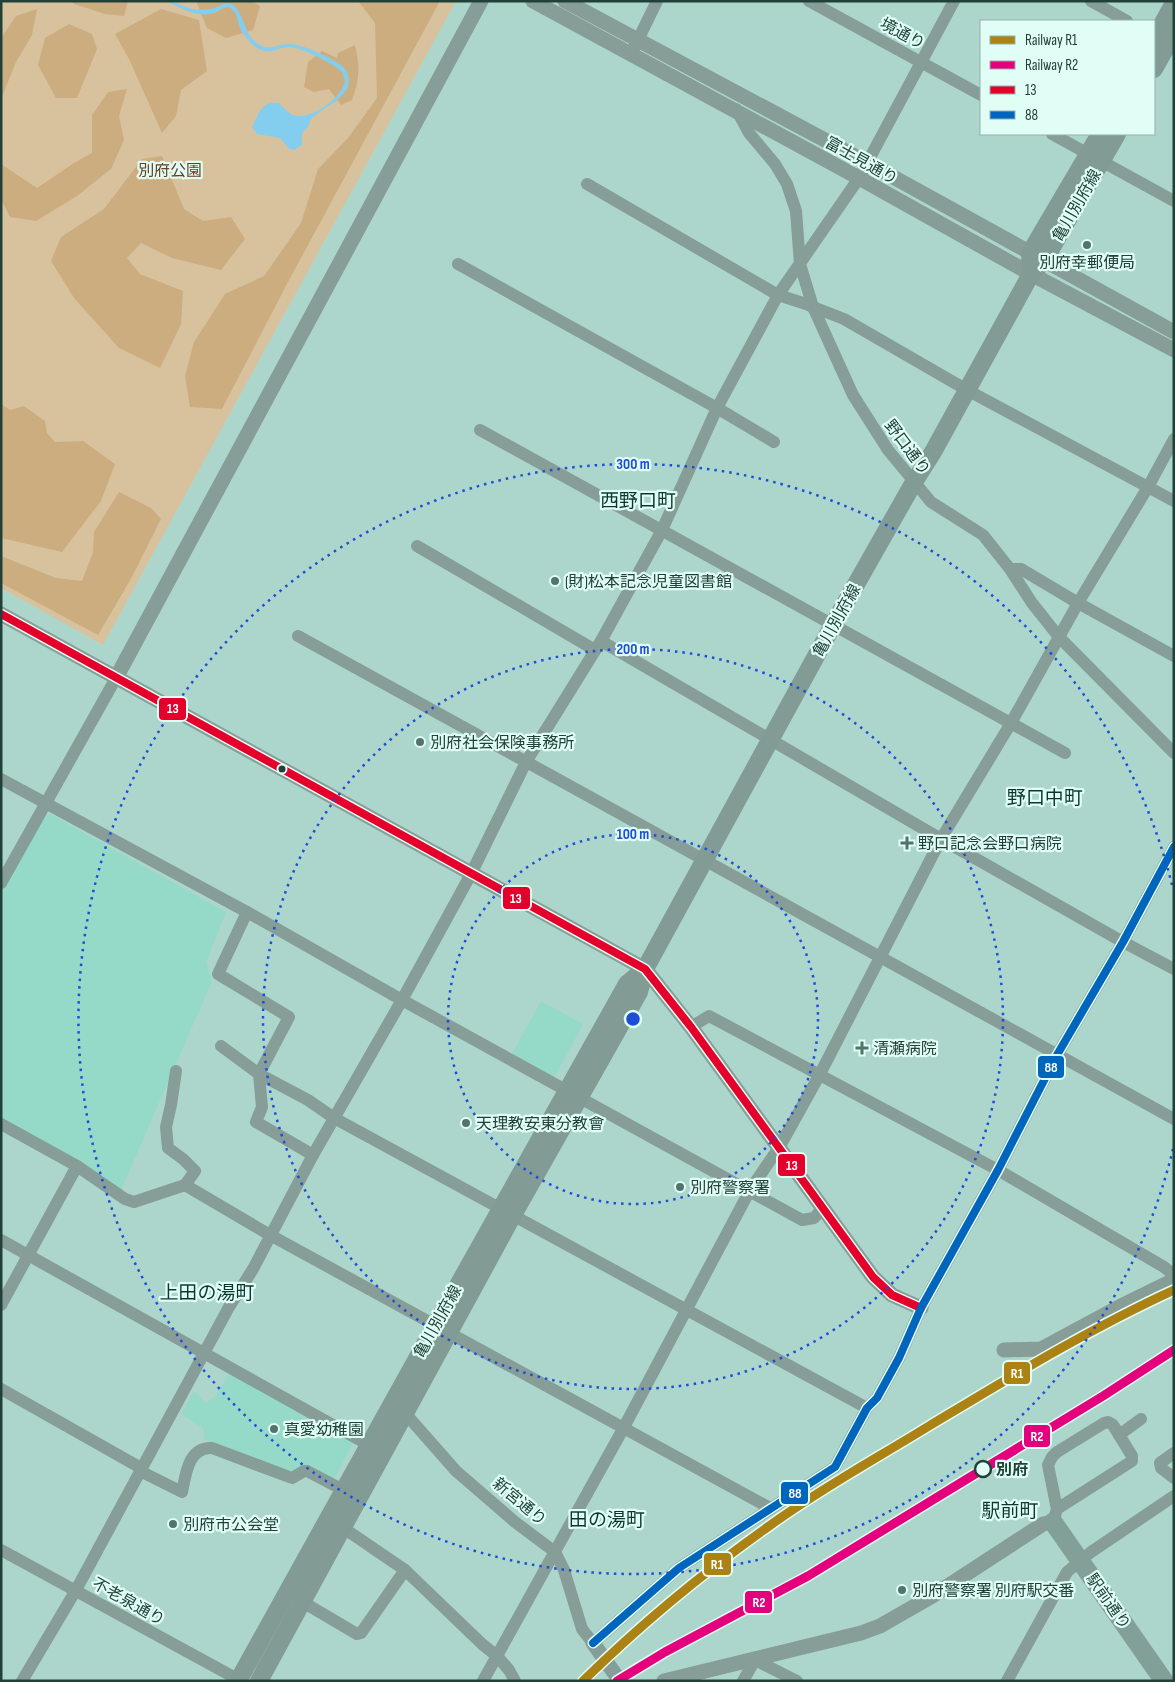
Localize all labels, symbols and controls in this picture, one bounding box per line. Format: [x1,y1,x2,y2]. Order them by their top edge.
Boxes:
street label: 境通り [877,15,928,54]
legend [980,20,1155,135]
text: Railway R1 [1025,31,1078,50]
text: Railway R2 [1025,56,1078,75]
text: 13 [1025,81,1037,100]
text: 88 [1025,106,1038,125]
street label: 富士見通り [822,134,901,189]
park label: 別府公園 [138,162,202,181]
street label: 亀川別府線 [1049,166,1106,245]
marker: 別府幸郵便局 [1081,239,1093,251]
place label: 別府幸郵便局 [1039,254,1135,273]
street label: 野口通り [880,417,934,479]
text: 300 m [616,455,650,474]
district label: 西野口町 [600,490,676,513]
place label: (財)松本記念児童図書館 [565,573,732,592]
marker: (財)松本記念児童図書館 [549,575,561,587]
street label: 亀川別府線 [810,581,865,660]
text: 200 m [616,640,650,659]
line badge: 13 [158,697,187,721]
text: 13 [167,700,179,717]
place label: 別府社会保険事務所 [430,734,574,753]
marker: 別府社会保険事務所 [414,736,426,748]
unlabelled marker [277,764,287,774]
district label: 野口中町 [1007,787,1083,810]
text: 100 m [617,825,649,844]
place label: 野口記念会野口病院 [918,835,1062,854]
marker: 野口記念会野口病院 [900,836,914,850]
line badge: 13 [502,886,531,910]
text: 13 [510,890,522,907]
centre of rings [624,1010,642,1028]
place label: 清瀬病院 [873,1040,937,1059]
marker: 清瀬病院 [855,1041,869,1055]
line badge: 88 [1037,1055,1065,1079]
text: 88 [1044,1059,1058,1076]
place label: 天理教安東分教會 [476,1115,604,1134]
marker: 天理教安東分教會 [460,1117,472,1129]
line badge: 13 [777,1153,806,1177]
text: 13 [786,1157,798,1174]
place label: 別府警察署 [690,1179,770,1198]
marker: 別府警察署 [674,1181,686,1193]
district label: 上田の湯町 [159,1282,255,1305]
street label: 亀川別府線 [411,1282,466,1361]
line badge: R1 [1003,1361,1031,1385]
text: R1 [1011,1365,1024,1382]
place label: 真愛幼稚園 [284,1421,364,1440]
marker: 真愛幼稚園 [268,1423,280,1435]
line badge: R2 [1023,1424,1051,1448]
text: R2 [1030,1428,1044,1445]
marker: 別府 [974,1460,992,1478]
place label: 別府 [996,1461,1028,1480]
street label: 新宮通り [488,1474,550,1530]
line badge: 88 [780,1481,809,1505]
text: 88 [788,1485,802,1502]
district label: 駅前町 [981,1500,1039,1523]
district label: 田の湯町 [569,1509,645,1532]
place label: 別府市公会堂 [183,1516,279,1535]
marker: 別府市公会堂 [167,1518,179,1530]
line badge: R1 [703,1552,732,1576]
text: R1 [711,1556,724,1573]
street label: 駅前通り [1082,1570,1134,1634]
street label: 不老泉通り [89,1575,168,1630]
place label: 別府警察署 別府駅交番 [912,1582,1075,1601]
marker: 別府警察署 別府駅交番 [896,1584,908,1596]
line badge: R2 [744,1590,773,1614]
text: R2 [752,1594,766,1611]

